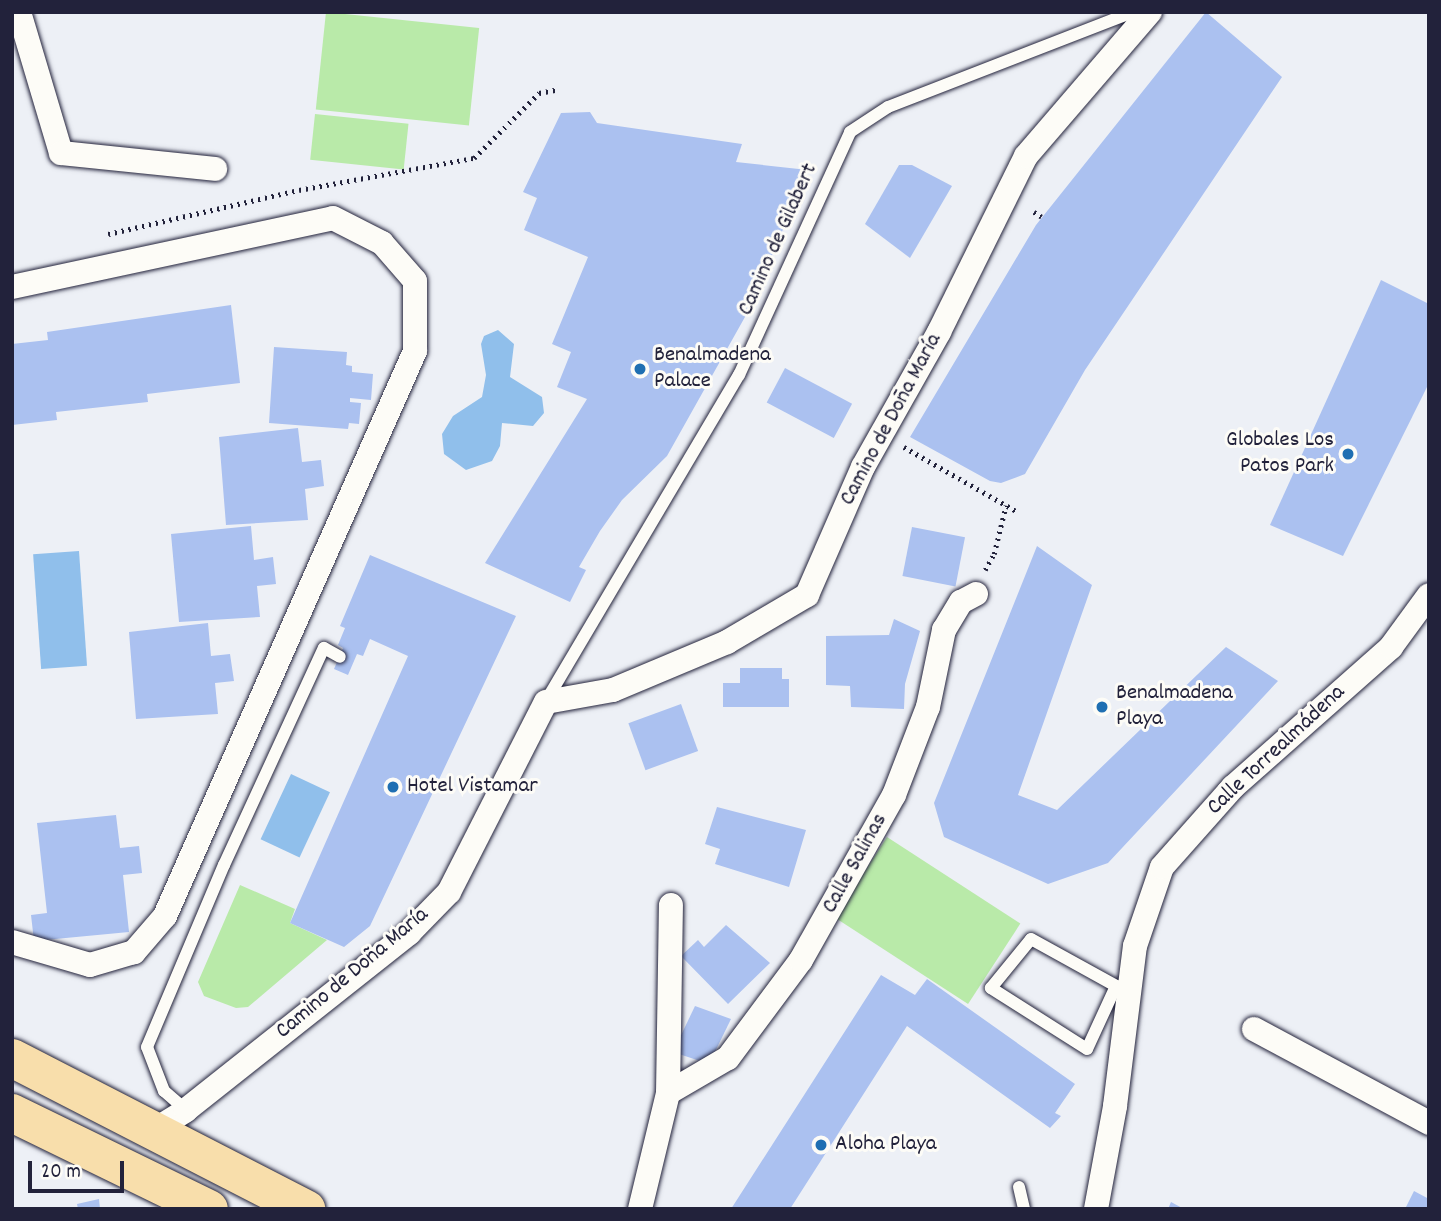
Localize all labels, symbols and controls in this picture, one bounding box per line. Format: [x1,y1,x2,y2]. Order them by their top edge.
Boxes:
street label: Camino de Gilabert [733,160,825,320]
street label: Camino de Doña María [835,329,949,511]
place label: Benalmadena Palace [654,342,771,396]
marker: Benalmadena Palace [632,361,648,377]
place label: Globales Los Patos Park [1226,427,1334,481]
marker: Globales Los Patos Park [1340,446,1356,462]
place label: Benalmadena Playa [1116,680,1233,734]
street label: Calle Torrealmádena [1202,680,1352,822]
marker: Benalmadena Playa [1094,699,1110,715]
place label: Hotel Vistamar [407,773,538,801]
marker: Hotel Vistamar [385,779,401,795]
street label: Calle Salinas [817,809,895,919]
street label: Camino de Doña María [271,902,435,1046]
place label: Aloha Playa [835,1131,937,1159]
marker: Aloha Playa [813,1137,829,1153]
scale bar [32,1148,128,1192]
text: 20 m [41,1158,81,1188]

